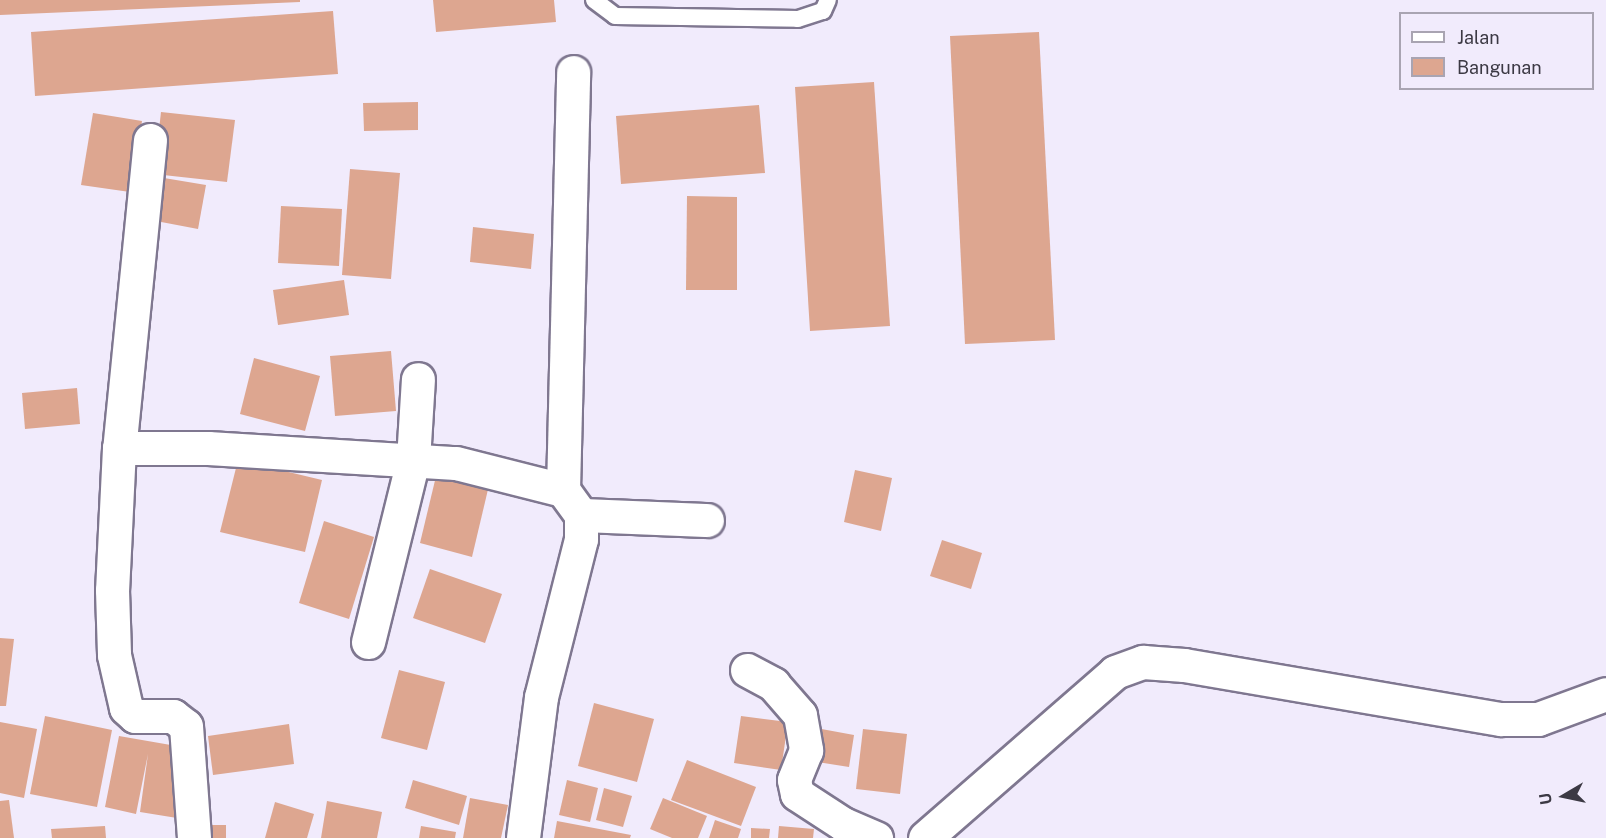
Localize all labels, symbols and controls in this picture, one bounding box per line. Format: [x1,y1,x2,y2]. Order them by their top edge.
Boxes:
legend [1399,12,1594,90]
text: Jalan [1457,27,1500,48]
text: Bangunan [1457,57,1542,78]
north arrow [1534,766,1594,826]
text: U [1535,792,1556,806]

